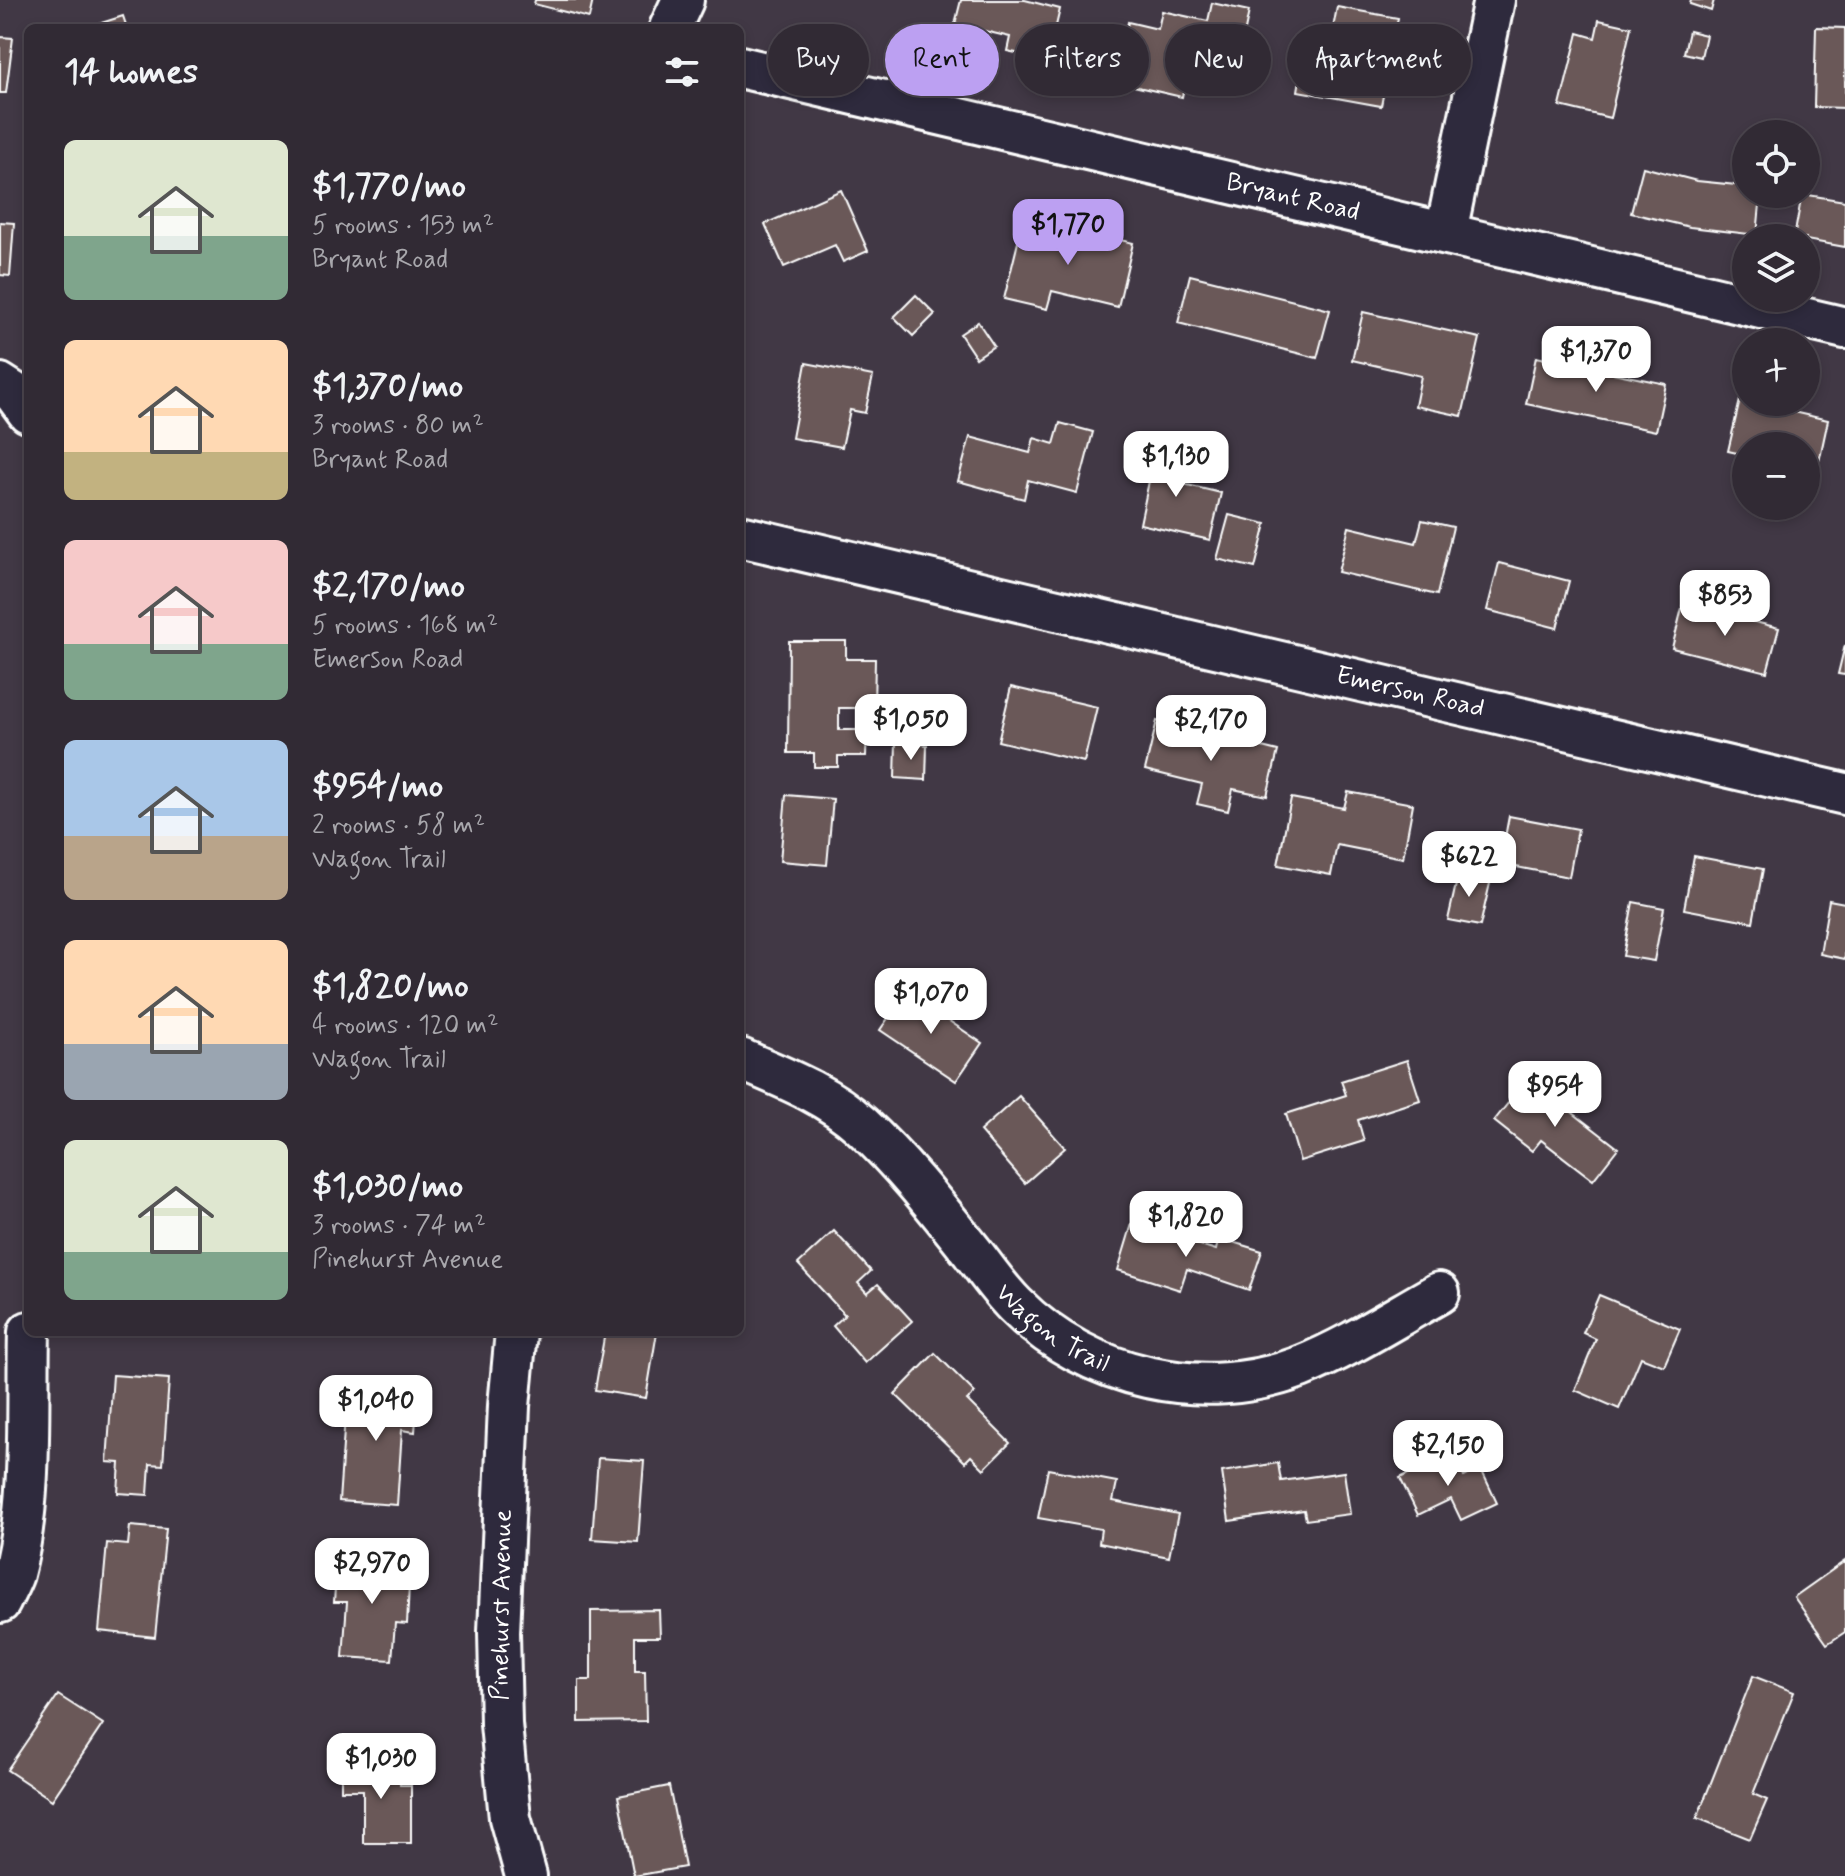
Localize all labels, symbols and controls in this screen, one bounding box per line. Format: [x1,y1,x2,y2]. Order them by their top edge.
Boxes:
chip: Buy [768,24,869,96]
chip: Rent [885,24,999,96]
chip: Filters [1015,24,1149,96]
chip: New [1165,24,1271,96]
chip: Apartment [1287,24,1471,96]
text: 14 homes [64,50,198,95]
icon: filters [660,50,704,94]
map controls [1732,120,1820,520]
button: locate [1732,120,1820,208]
text: $1,770/mo [312,164,466,209]
street label: Bryant Road [1223,165,1363,230]
icon: home [128,172,224,268]
pin: $1,770 [1003,199,1133,267]
text: $1,770 [1031,208,1105,242]
text: 5 rooms · 153 m² [312,209,494,243]
button: layers [1732,224,1820,312]
text: Bryant Road [312,243,448,277]
pin: $1,370 [1531,326,1661,394]
button: + [1732,328,1820,416]
text: $1,370 [1560,335,1632,369]
text: $1,370/mo [312,364,463,409]
icon: home [128,372,224,468]
text: 3 rooms · 80 m² [312,409,484,443]
pin: $1,130 [1111,431,1241,499]
button: − [1732,432,1820,520]
text: $1,130 [1142,440,1210,474]
text: Bryant Road [312,443,448,477]
text: $2,170/mo [312,564,465,609]
pin: $853 [1678,570,1772,638]
icon: home [128,572,224,668]
text: $853 [1698,579,1752,613]
text: 5 rooms · 168 m² [312,609,498,643]
text: Emerson Road [312,643,463,677]
street label: Emerson Road [1332,659,1488,726]
pin: $1,050 [846,694,976,762]
pin: $2,170 [1146,695,1276,763]
text: $1,050 [873,703,949,737]
text: $2,170 [1174,704,1248,738]
text: $954/mo [312,764,443,809]
icon: home [128,772,224,868]
text: 2 rooms · 58 m² [312,809,485,843]
pin: $622 [1422,831,1516,899]
text: $622 [1440,840,1498,874]
text: Wagon Trail [312,843,446,877]
text: $1,820/mo [312,964,469,1009]
pin: $1,070 [866,968,996,1036]
icon: home [128,972,224,1068]
text: $1,070 [893,977,969,1011]
text: 4 rooms · 120 m² [312,1009,499,1043]
text: Wagon Trail [312,1043,446,1077]
pin: $954 [1508,1061,1602,1129]
text: $954 [1526,1070,1584,1104]
text: $1,030/mo [312,1164,463,1209]
icon: home [128,1172,224,1268]
pin: $1,820 [1121,1191,1251,1259]
text: $1,820 [1148,1200,1224,1234]
text: 3 rooms · 74 m² [312,1209,486,1243]
text: Pinehurst Avenue [312,1243,503,1277]
street label: Wagon Trail [987,1277,1114,1381]
pin: $1,040 [311,1375,441,1443]
text: $1,040 [337,1384,415,1418]
pin: $2,150 [1383,1420,1513,1488]
text: $2,150 [1411,1429,1485,1463]
street label: Pinehurst Avenue [483,1509,521,1701]
pin: $2,970 [307,1538,437,1606]
text: $2,970 [333,1547,411,1581]
pin: $1,030 [316,1733,446,1801]
text: $1,030 [345,1742,417,1776]

